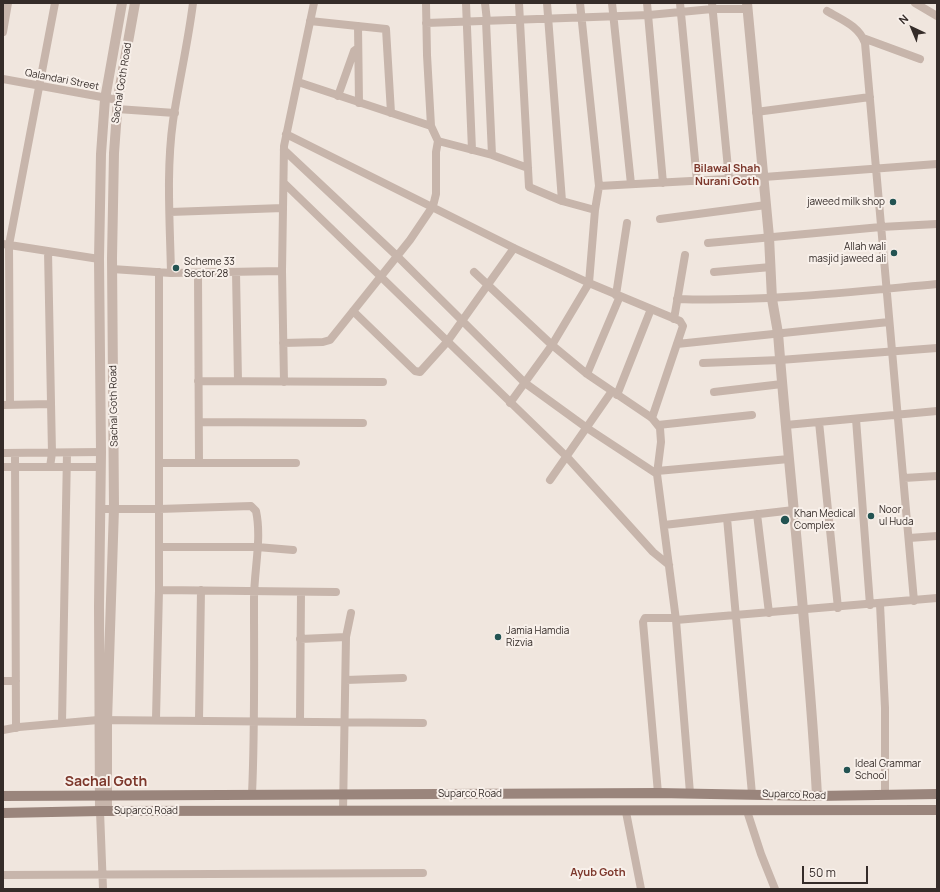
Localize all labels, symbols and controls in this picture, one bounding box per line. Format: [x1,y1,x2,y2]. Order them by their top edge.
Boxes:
north arrow [892,8,932,48]
text: N [895,11,911,27]
street label: Sachal Goth Road [110,42,134,124]
street label: Qalandari Street [24,67,100,93]
district label: Bilawal Shah Nurani Goth [694,162,760,188]
place label: jaweed milk shop [807,196,885,208]
marker: jaweed milk shop [888,197,898,207]
place label: Allah wali masjid jaweed ali [809,241,886,264]
marker: Allah wali masjid jaweed ali [889,248,899,258]
place label: Scheme 33 Sector 28 [184,256,235,280]
marker: Scheme 33 Sector 28 [171,263,181,273]
street label: Sachal Goth Road [107,365,121,447]
place label: Noor ul Huda [879,504,914,528]
place label: Khan Medical Complex [794,508,855,532]
marker: Noor ul Huda [866,511,876,521]
marker: Khan Medical Complex [779,514,791,526]
place label: Jamia Hamdia Rizvia [506,625,569,648]
marker: Jamia Hamdia Rizvia [493,632,503,642]
place label: Ideal Grammar School [855,758,921,782]
marker: Ideal Grammar School [842,765,852,775]
district label: Sachal Goth [65,774,147,790]
street label: Suparco Road [438,788,502,800]
street label: Suparco Road [762,788,826,802]
street label: Suparco Road [114,805,178,817]
scale bar [804,858,870,884]
text: 50 m [809,864,836,881]
district label: Ayub Goth [570,866,626,880]

